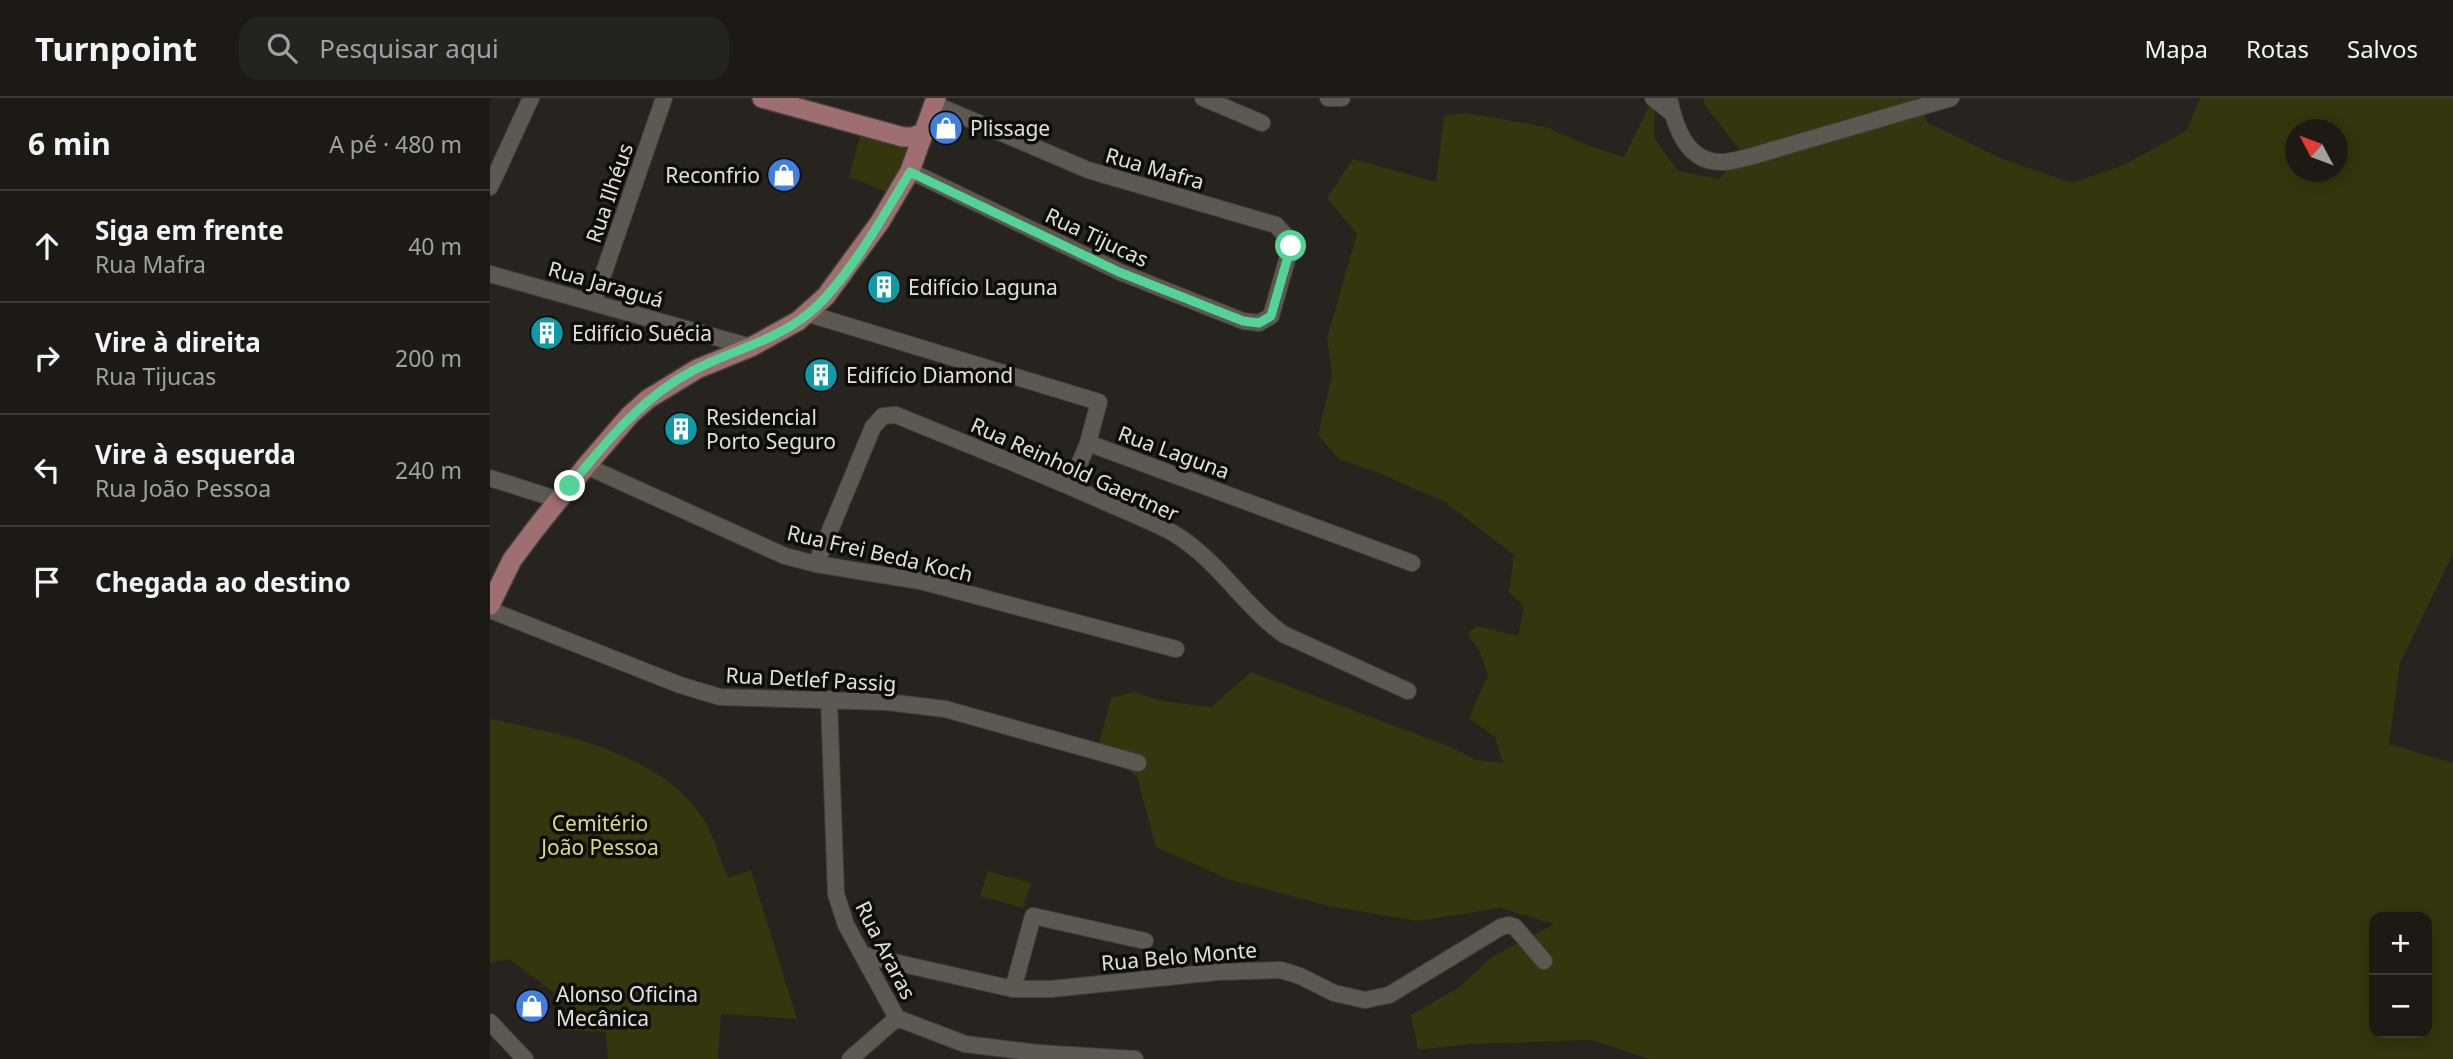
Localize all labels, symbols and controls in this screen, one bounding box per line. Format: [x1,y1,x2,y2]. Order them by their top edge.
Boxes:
search box [239,17,729,80]
text: Turnpoint [35,26,197,71]
icon: search [263,29,301,67]
text: Pesquisar aqui [319,30,499,66]
text: Mapa [2144,32,2208,65]
text: Rotas [2246,32,2309,65]
text: Salvos [2347,32,2418,65]
shop icon: Plissage [927,109,965,147]
place label: Plissage [970,114,1050,142]
north arrow [2285,119,2348,182]
text: 6 min [28,123,111,164]
text: A pé · 480 m [329,128,462,160]
street label: Rua Ilhéus [579,139,639,247]
street label: Rua Mafra [1102,141,1208,195]
shop icon: Reconfrio [765,156,803,194]
place label: Reconfrio [665,161,760,189]
street label: Rua Tijucas [1041,201,1153,273]
text: Siga em frente [95,212,284,248]
icon: ahead [28,227,66,265]
text: 40 m [408,230,462,262]
route start [1275,230,1306,261]
text: Rua Mafra [95,248,206,280]
street label: Rua Jaraguá [545,254,667,314]
building icon: Edifício Laguna [865,268,903,306]
place label: Edifício Laguna [908,273,1058,301]
building icon: Edifício Suécia [528,314,566,352]
place label: Edifício Suécia [572,319,712,347]
text: Vire à direita [95,324,261,360]
icon: right [28,339,66,377]
text: 200 m [395,342,462,374]
building icon: Edifício Diamond [802,356,840,394]
text: Rua Tijucas [95,360,216,392]
place label: Edifício Diamond [846,361,1013,389]
place label: Residencial Porto Seguro [706,403,836,455]
building icon: Residencial Porto Seguro [662,410,700,448]
street label: Rua Reinhold Gaertner [967,411,1184,528]
street label: Rua Laguna [1114,419,1234,485]
text: Vire à esquerda [95,436,296,472]
icon: left [28,451,66,489]
text: 240 m [395,454,462,486]
route end [554,470,585,501]
text: Rua João Pessoa [95,472,271,504]
street label: Rua Frei Beda Koch [784,518,976,588]
icon: arrive [28,563,66,601]
text: Chegada ao destino [95,564,351,600]
street label: Rua Detlef Passig [725,661,897,697]
park label: Cemitério João Pessoa [539,809,659,861]
street label: Rua Araras [849,896,923,1004]
map controls [2369,912,2432,1038]
button: + [2369,912,2432,975]
street label: Rua Belo Monte [1100,935,1258,977]
button: − [2369,975,2432,1038]
place label: Alonso Oficina Mecânica [556,980,698,1032]
shop icon: Alonso Oficina Mecânica [513,987,551,1025]

